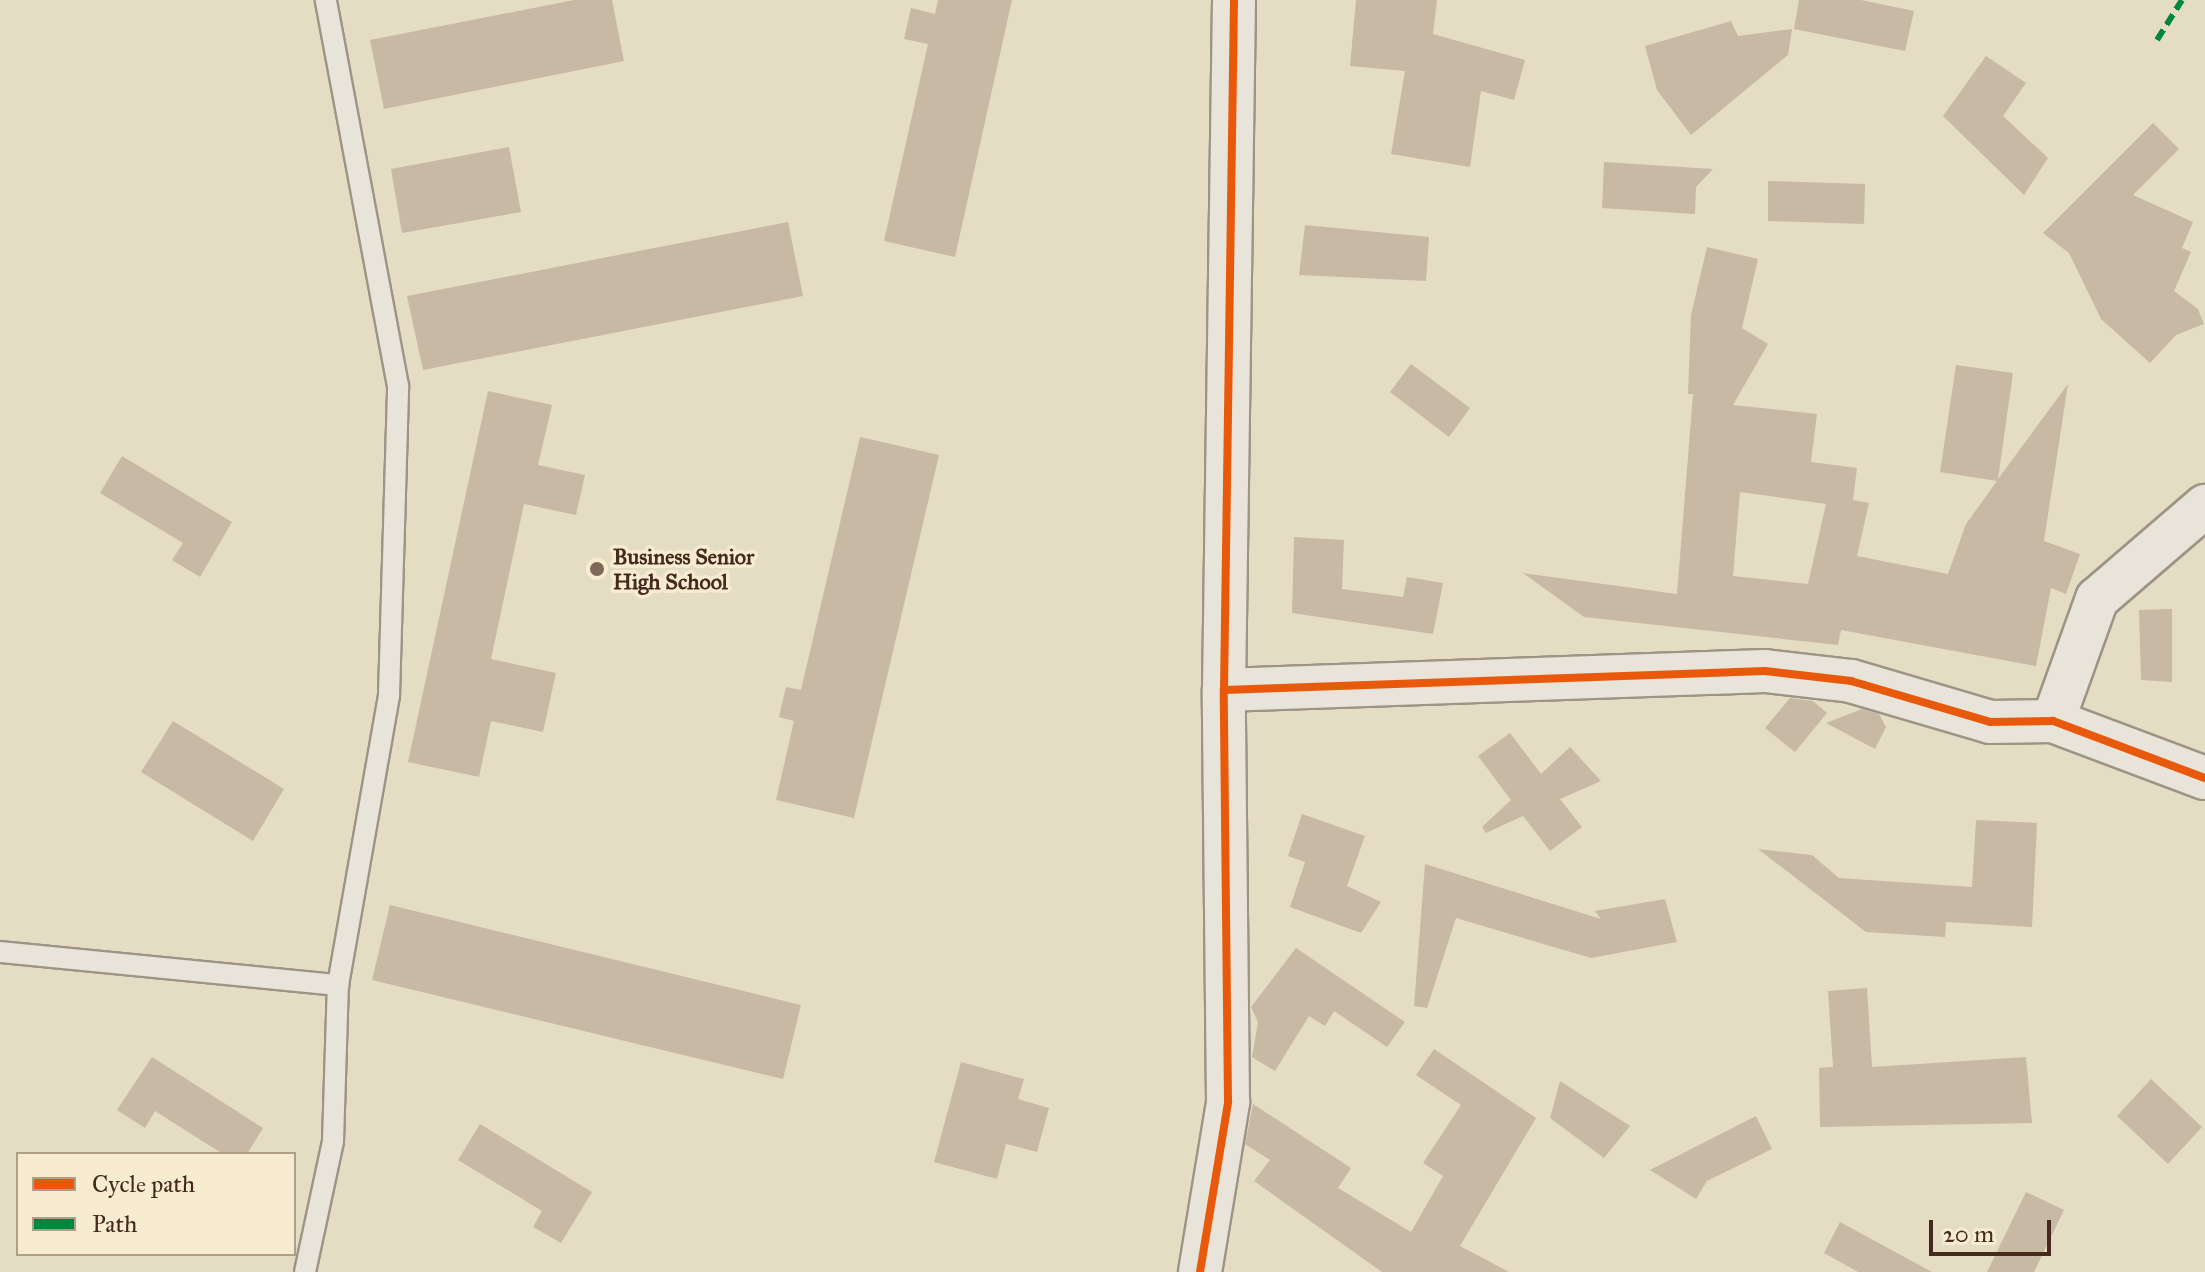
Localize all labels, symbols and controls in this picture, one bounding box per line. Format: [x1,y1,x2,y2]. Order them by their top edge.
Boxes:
place label: Business Senior High School [613,543,754,594]
marker: Business Senior High School [588,560,606,578]
legend [16,1152,296,1256]
text: Cycle path [92,1169,195,1199]
scale bar [1933,1204,2055,1254]
text: Path [92,1209,137,1239]
text: 20 m [1943,1219,1994,1249]

